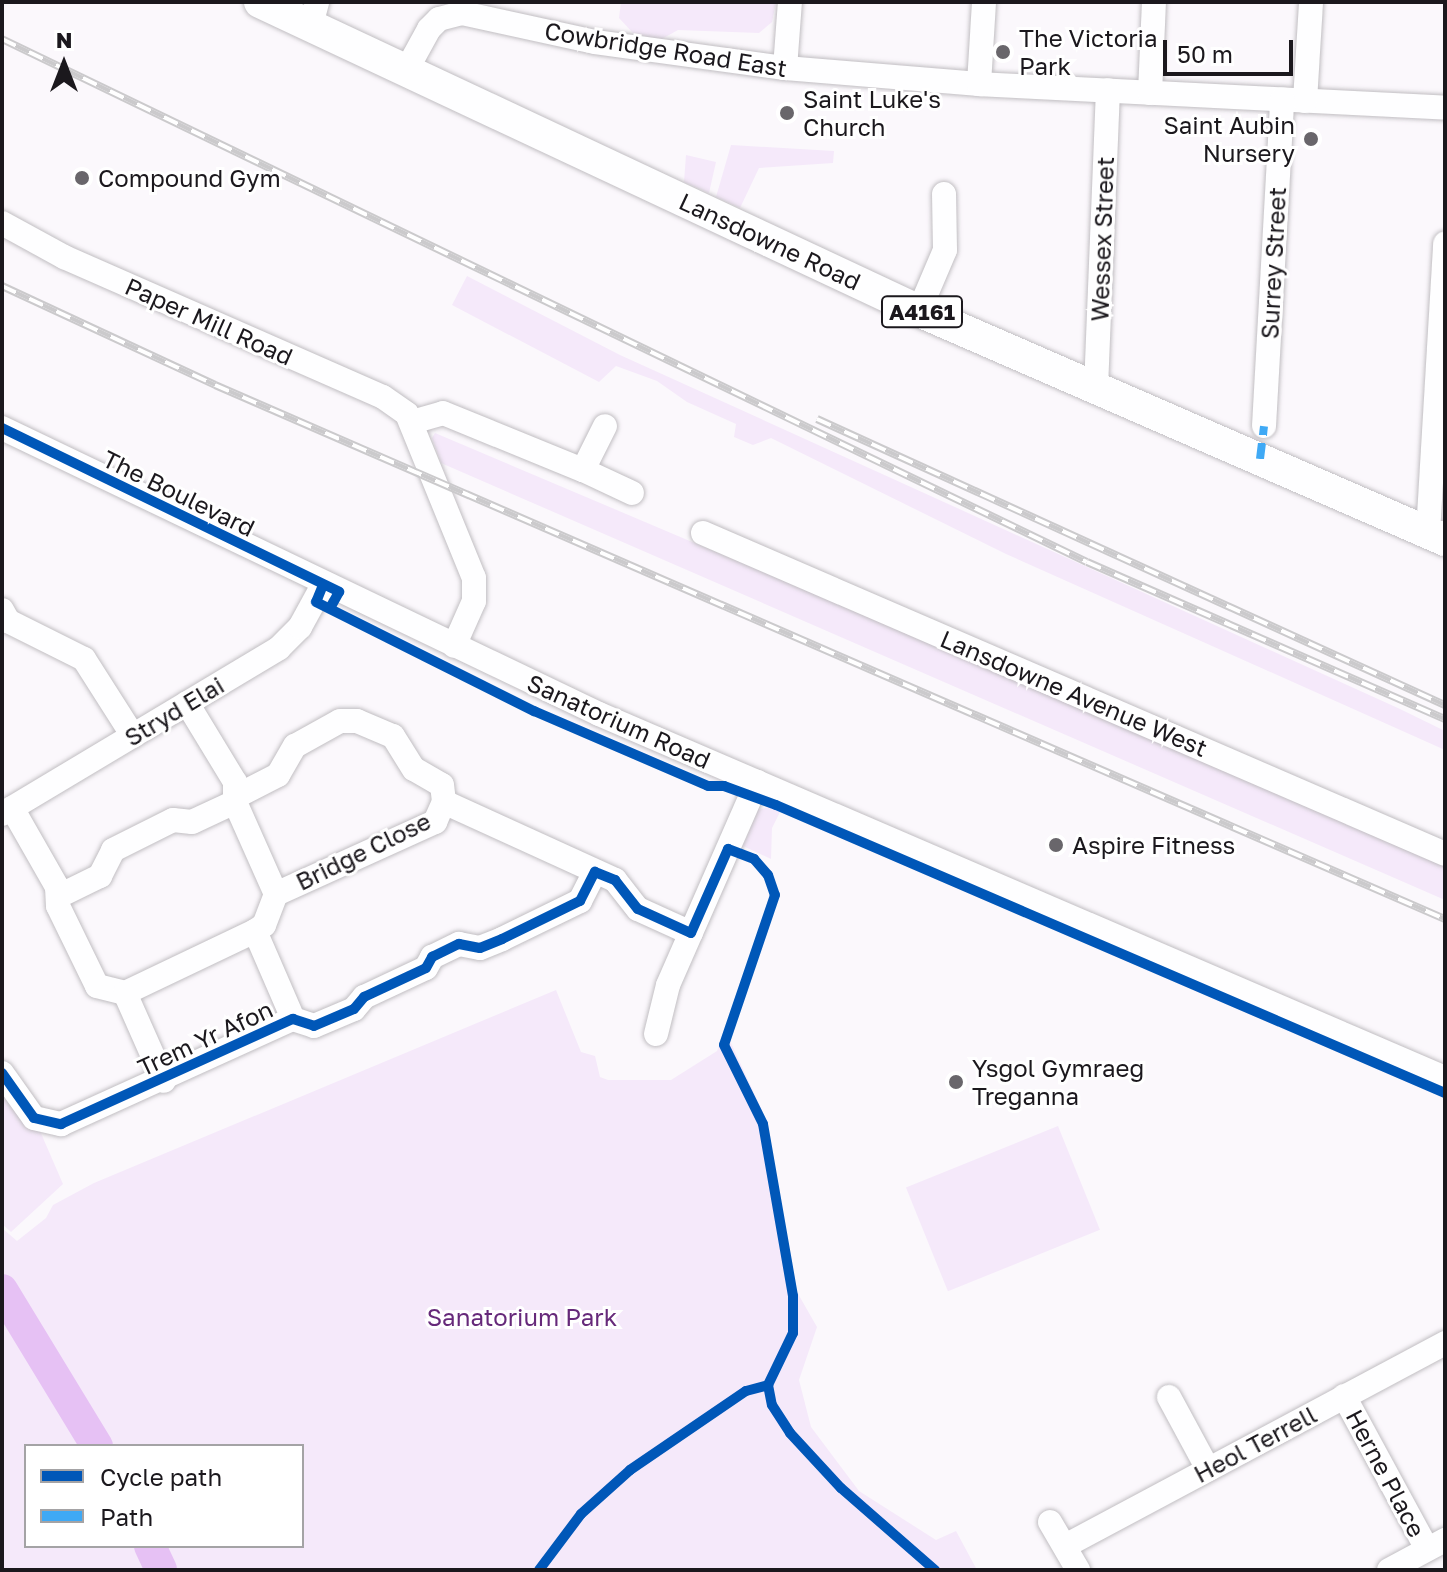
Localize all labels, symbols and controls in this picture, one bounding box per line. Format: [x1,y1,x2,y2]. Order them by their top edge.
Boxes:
street label: Cowbridge Road East [543,16,789,82]
north arrow [24,24,104,104]
place label: The Victoria Park [1019,24,1158,80]
scale bar [1167,24,1297,74]
text: N [56,26,72,53]
text: 50 m [1177,39,1233,68]
marker: The Victoria Park [994,43,1012,61]
place label: Saint Luke's Church [803,85,941,141]
marker: Saint Luke's Church [778,104,796,122]
place label: Saint Aubin Nursery [1163,111,1295,167]
marker: Saint Aubin Nursery [1302,130,1320,148]
street label: Wessex Street [1085,156,1119,322]
place label: Compound Gym [98,164,281,192]
marker: Compound Gym [73,169,91,187]
street label: Lansdowne Road [675,186,865,296]
street label: Surrey Street [1255,186,1291,340]
street label: Paper Mill Road [121,271,297,371]
road number: A4161 [880,294,964,330]
street label: The Boulevard [98,444,260,542]
street label: Lansdowne Avenue West [936,624,1212,762]
street label: Sanatorium Road [523,668,715,774]
street label: Stryd Elai [119,670,229,752]
street label: Bridge Close [291,806,435,896]
place label: Aspire Fitness [1072,831,1235,859]
marker: Aspire Fitness [1047,836,1065,854]
street label: Trem Yr Afon [133,994,277,1082]
place label: Ysgol Gymraeg Treganna [972,1054,1144,1110]
marker: Ysgol Gymraeg Treganna [947,1073,965,1091]
park label: Sanatorium Park [427,1303,617,1331]
street label: Heol Terrell [1189,1400,1321,1488]
street label: Herne Place [1340,1404,1432,1542]
legend [24,1444,304,1548]
text: Cycle path [100,1462,222,1491]
text: Path [100,1502,153,1531]

